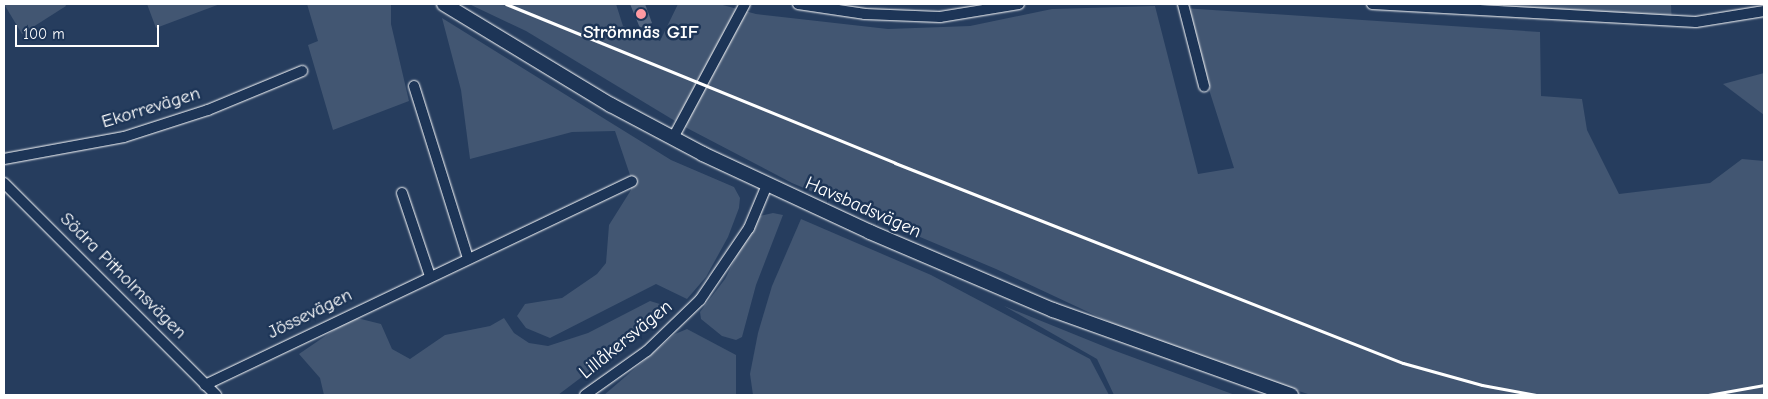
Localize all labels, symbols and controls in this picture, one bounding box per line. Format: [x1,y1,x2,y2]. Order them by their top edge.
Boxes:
marker: Strömnäs GIF [635,8,647,20]
scale bar [18,15,161,47]
place label: Strömnäs GIF [583,22,699,44]
text: 100 m [23,25,65,43]
street label: Ekorrevägen [99,82,203,134]
street label: Havsbadsvägen [801,172,925,244]
street label: Södra Pitholmsvägen [55,208,191,344]
street label: Jössevägen [264,284,356,344]
street label: Lillåkersvägen [575,296,677,384]

